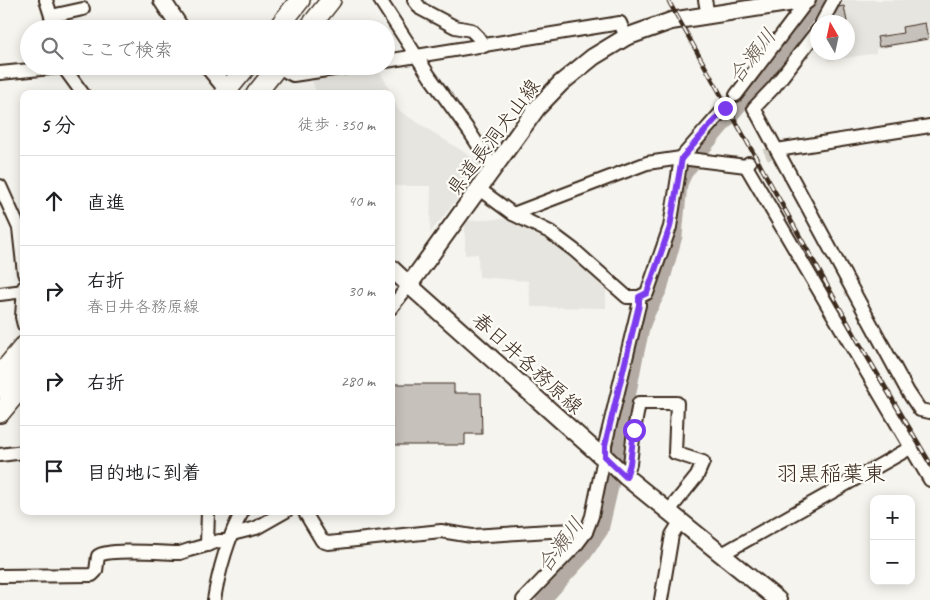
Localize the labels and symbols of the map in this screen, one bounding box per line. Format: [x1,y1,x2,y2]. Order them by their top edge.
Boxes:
north arrow [810,15,855,60]
water label: 合瀬川 [722,23,782,89]
street label: 県道長洞犬山線 [441,74,546,201]
route end [714,97,737,120]
street label: 春日井各務原線 [467,307,588,420]
route start [623,419,646,442]
district label: 羽黒稲葉東 [776,460,886,488]
water label: 合瀬川 [531,512,589,578]

